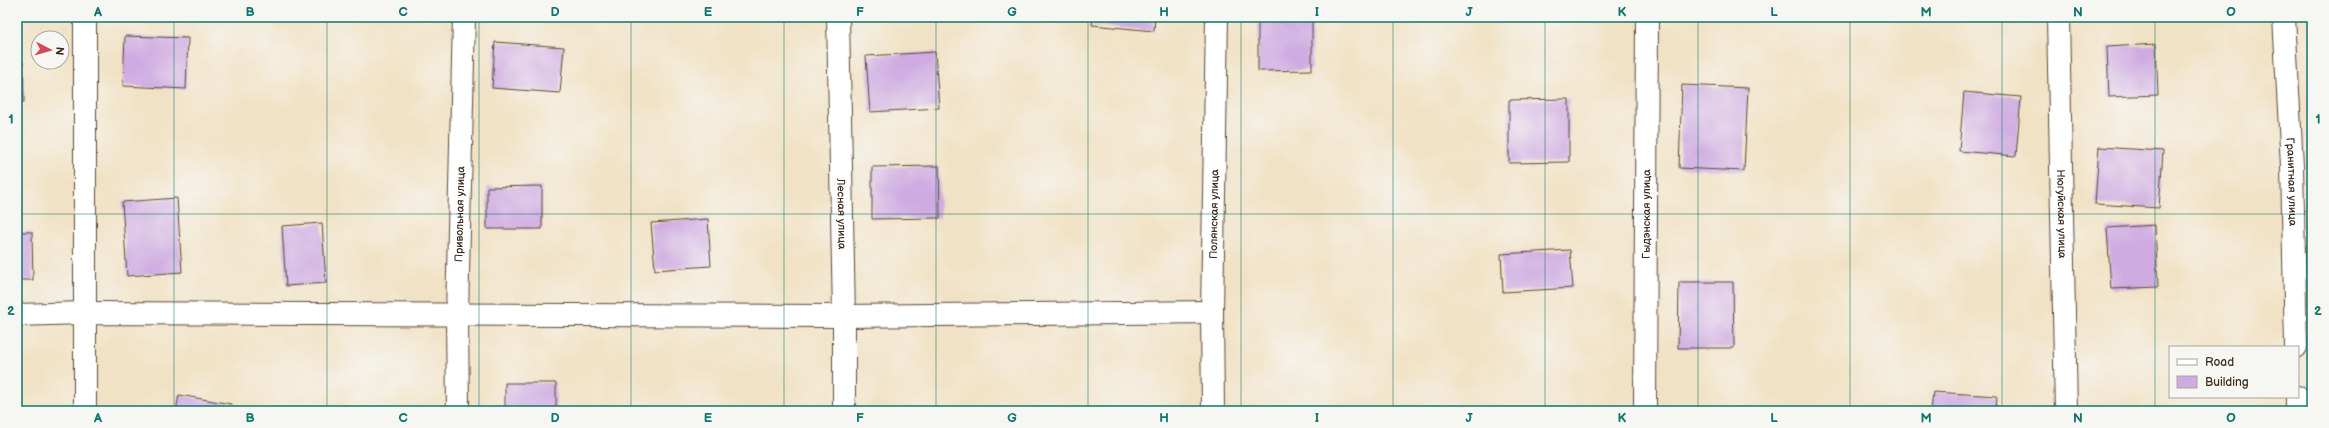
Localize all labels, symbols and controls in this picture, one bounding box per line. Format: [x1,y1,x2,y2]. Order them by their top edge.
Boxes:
text: A [93,4,102,20]
text: B [245,4,255,20]
text: C [398,4,408,20]
text: D [550,4,560,20]
text: E [704,4,713,20]
text: F [856,4,864,20]
text: G [1007,4,1017,20]
text: H [1159,4,1169,20]
text: I [1315,4,1319,20]
text: J [1465,4,1473,20]
text: K [1618,4,1627,20]
text: L [1770,4,1778,20]
text: M [1920,4,1932,20]
text: N [2073,4,2083,20]
text: O [2226,4,2236,20]
north arrow [30,30,70,70]
text: N [53,46,66,56]
text: 1 [8,111,14,127]
text: 1 [2315,111,2321,127]
street label: Гранитная улица [2284,137,2300,227]
street label: Привольная улица [452,165,467,262]
street label: Полянская улица [1206,169,1221,259]
street label: Гыдэнская улица [1639,169,1653,259]
street label: Нюгуйская улица [2055,169,2069,259]
street label: Лесная улица [835,177,849,250]
text: 2 [7,303,15,319]
text: 2 [2314,303,2322,319]
legend [2169,346,2299,398]
text: Road [2205,355,2234,370]
text: Building [2205,375,2249,390]
text: A [93,410,102,426]
text: B [245,410,255,426]
text: C [398,410,408,426]
text: D [550,410,560,426]
text: E [704,410,713,426]
text: F [856,410,864,426]
text: G [1007,410,1017,426]
text: H [1159,410,1169,426]
text: I [1315,410,1319,426]
text: J [1465,410,1473,426]
text: K [1618,410,1627,426]
text: L [1770,410,1778,426]
text: M [1920,410,1932,426]
text: N [2073,410,2083,426]
text: O [2226,410,2236,426]

